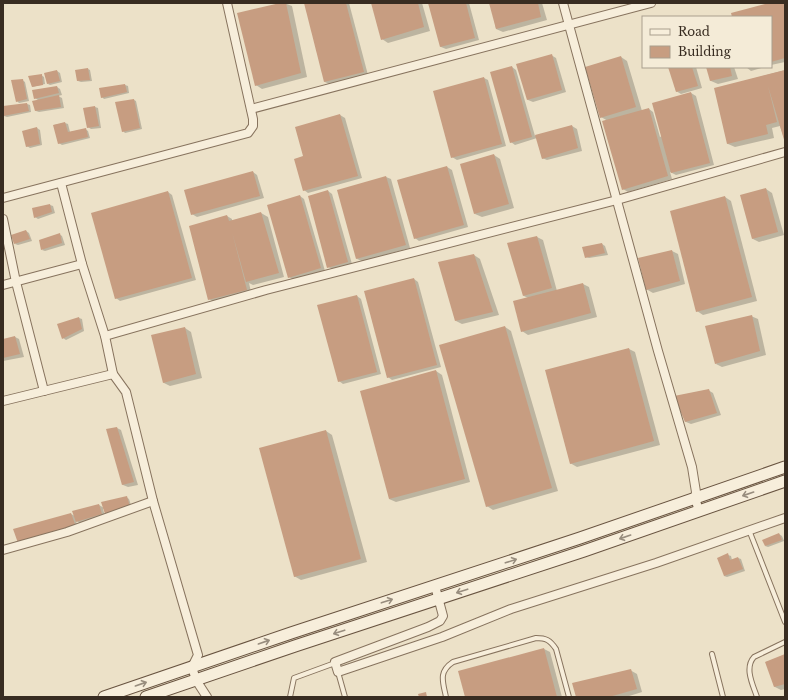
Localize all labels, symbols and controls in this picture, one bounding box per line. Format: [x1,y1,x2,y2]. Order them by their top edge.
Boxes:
legend [642,16,772,68]
text: Road [678,24,710,39]
text: Building [678,44,732,59]
one-way arrow [743,491,755,499]
one-way arrow [620,533,632,541]
one-way arrow [504,557,517,564]
one-way arrow [456,588,469,595]
one-way arrow [381,597,393,605]
one-way arrow [333,628,345,636]
one-way arrow [258,638,270,646]
one-way arrow [135,680,147,688]

